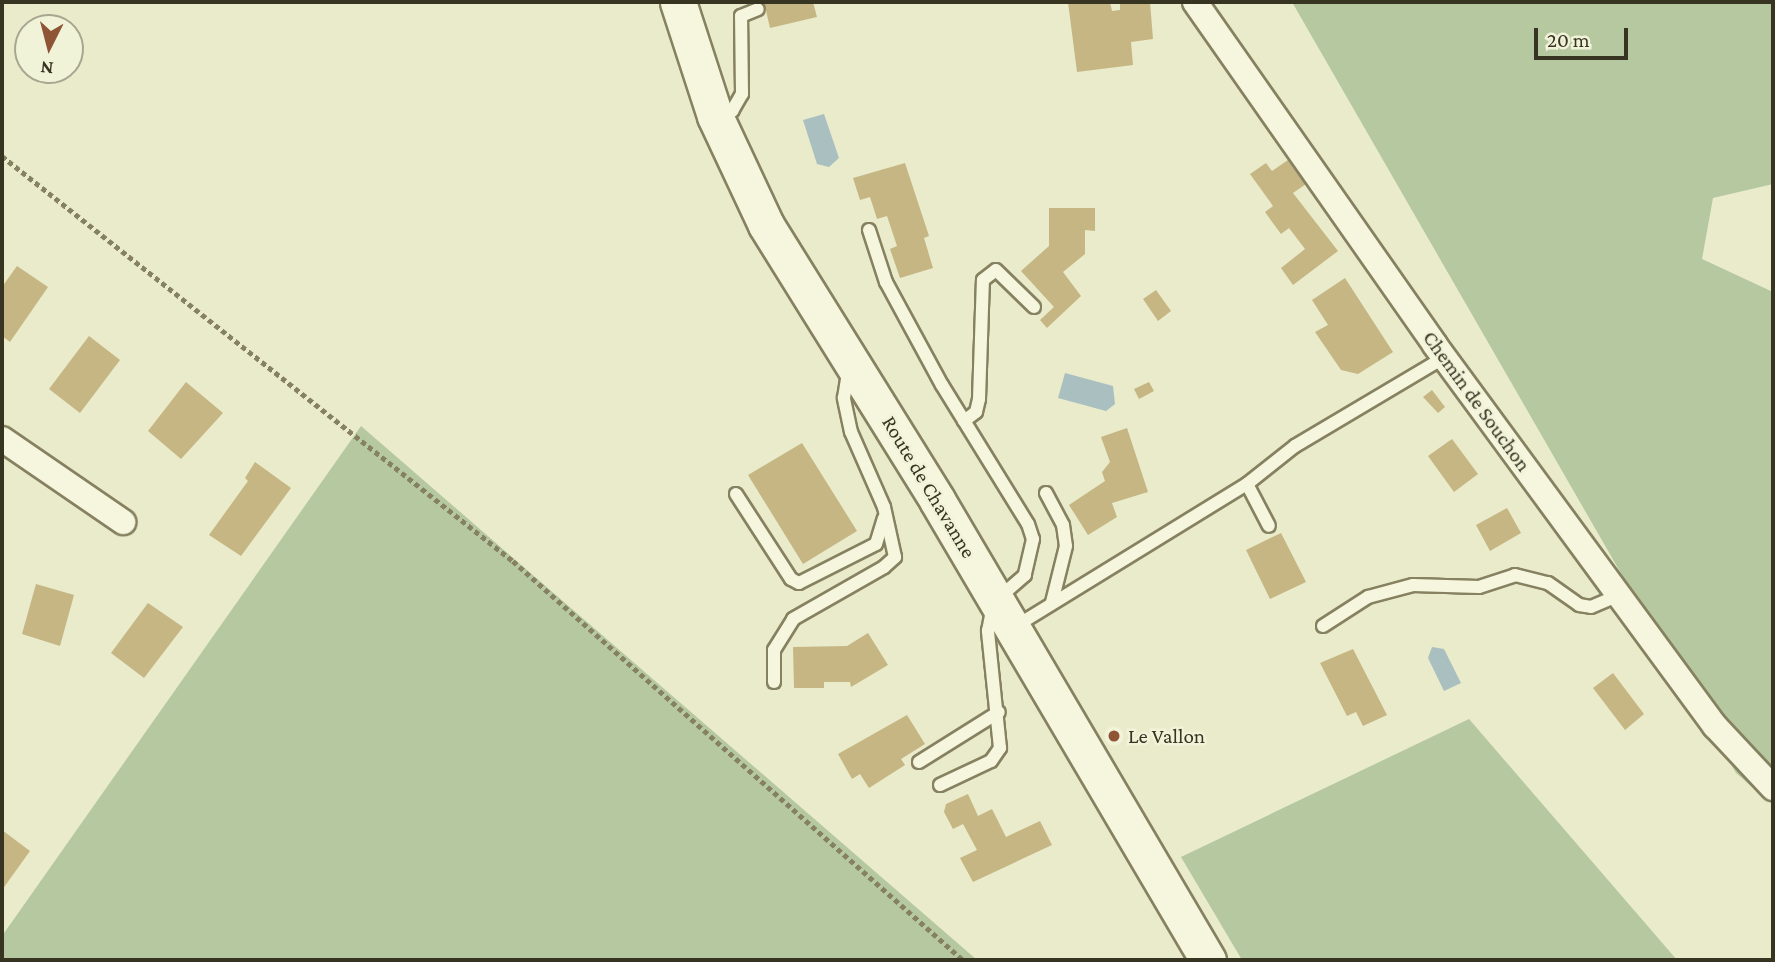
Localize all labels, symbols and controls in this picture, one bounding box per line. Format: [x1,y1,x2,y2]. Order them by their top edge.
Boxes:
north arrow [14,14,84,84]
scale bar [1537,14,1632,58]
text: 20 m [1547,28,1590,52]
text: N [39,57,55,80]
street label: Chemin de Souchon [1418,326,1536,476]
street label: Route de Chavanne [877,411,981,563]
place label: Le Vallon [1128,723,1205,749]
marker: Le Vallon [1106,728,1122,744]

